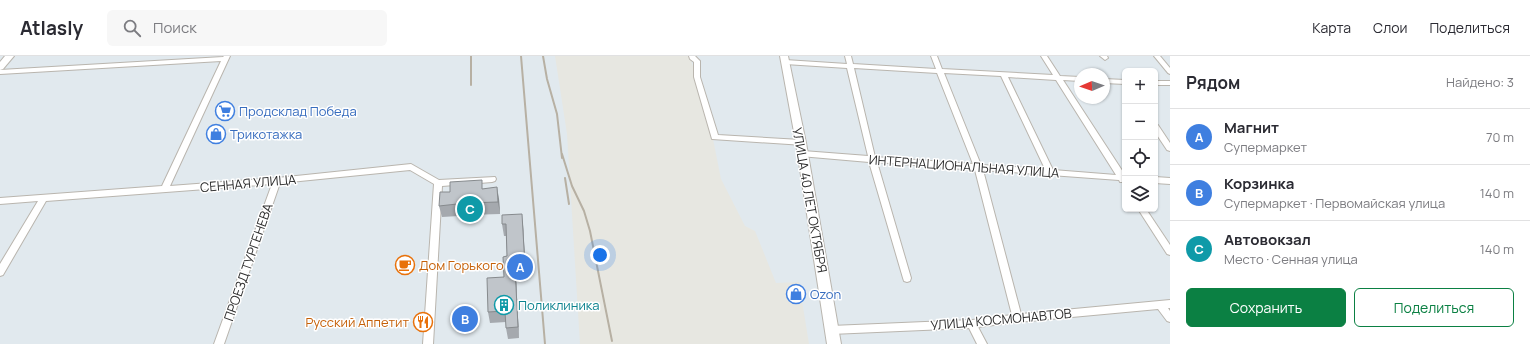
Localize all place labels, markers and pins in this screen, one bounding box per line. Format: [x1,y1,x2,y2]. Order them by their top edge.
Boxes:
supermarket icon: Продсклад Победа [214,100,236,122]
place label: Продсклад Победа [239,102,357,120]
shop icon: Трикотажка [205,123,227,145]
place label: Трикотажка [230,125,302,143]
pin: C [457,194,483,224]
pin: A [507,252,533,282]
cafe icon: Дом Горького [394,254,416,276]
place label: Дом Горького [419,256,504,274]
shop icon: Ozon [785,283,807,305]
place label: Ozon [810,285,841,303]
building icon: Поликлиника [493,294,515,316]
place label: Поликлиника [518,296,600,314]
pin: B [452,304,478,334]
restaurant icon: Русский Аппетит [412,311,434,333]
place label: Русский Аппетит [305,313,409,331]

